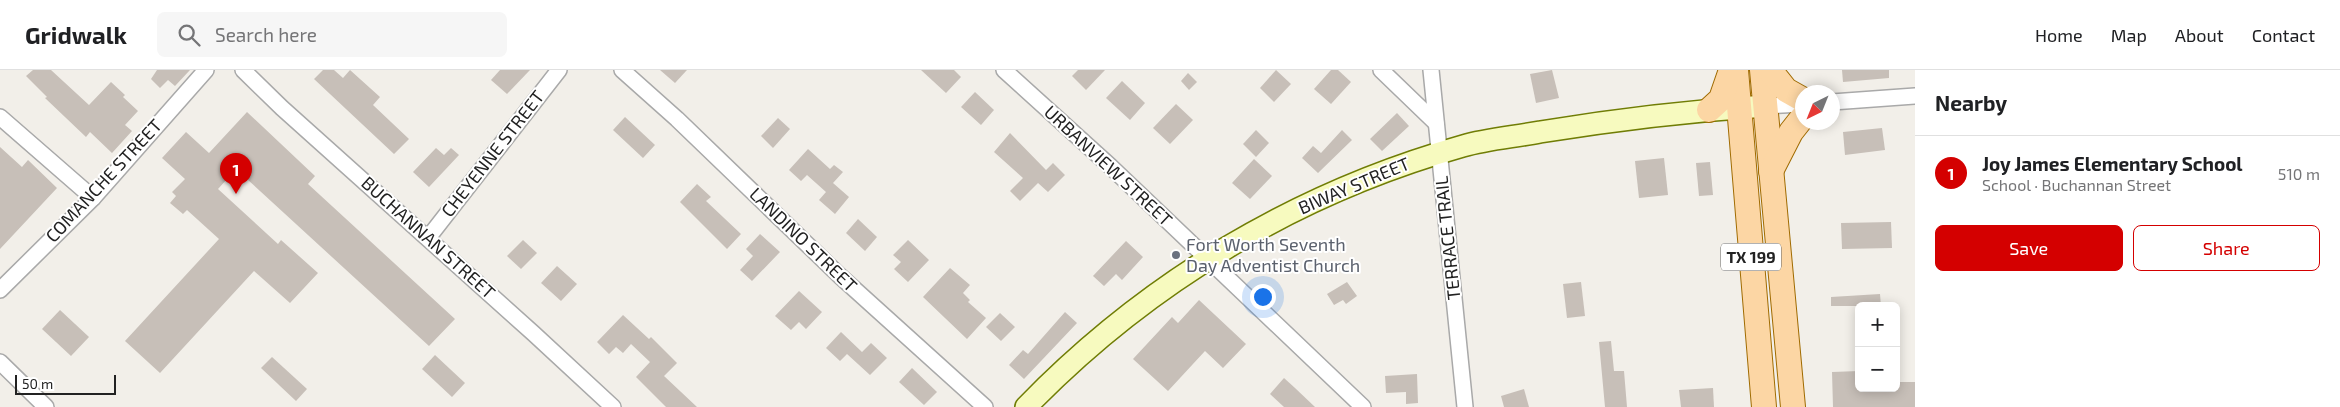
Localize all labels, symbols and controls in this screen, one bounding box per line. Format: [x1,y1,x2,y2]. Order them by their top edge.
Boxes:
search box [157,12,507,57]
text: Gridwalk [25,20,127,49]
icon: search [175,21,203,49]
text: Search here [215,23,317,46]
text: Home [2035,24,2083,46]
text: Map [2111,24,2147,46]
text: About [2175,24,2224,46]
text: Contact [2252,24,2315,46]
street label: CHEYENNE STREET [436,85,549,221]
north arrow [1795,85,1840,130]
text: Nearby [1935,90,2007,115]
street label: URBANVIEW STREET [1040,100,1178,231]
street label: COMANCHE STREET [41,114,166,246]
street label: BIWAY STREET [1295,152,1413,218]
text: Joy James Elementary School [1982,152,2243,175]
pin: 1 [220,153,252,194]
text: 1 [1948,164,1954,183]
text: 510 m [2278,164,2320,183]
street label: BUCHANNAN STREET [357,171,500,303]
street label: TERRACE TRAIL [1430,175,1464,301]
text: School · Buchannan Street [1982,175,2171,194]
street label: LANDINO STREET [745,182,862,296]
button: Save [1935,225,2123,271]
button: Share [2133,225,2320,271]
place label: Fort Worth Seventh Day Adventist Church [1186,233,1360,276]
road number: TX 199 [1721,243,1781,270]
marker: Fort Worth Seventh Day Adventist Church [1170,249,1182,261]
your location [1250,284,1276,310]
map controls [1855,302,1900,392]
button: + [1855,302,1900,347]
button: − [1855,347,1900,392]
scale bar [15,372,116,395]
text: 50 m [22,375,53,392]

